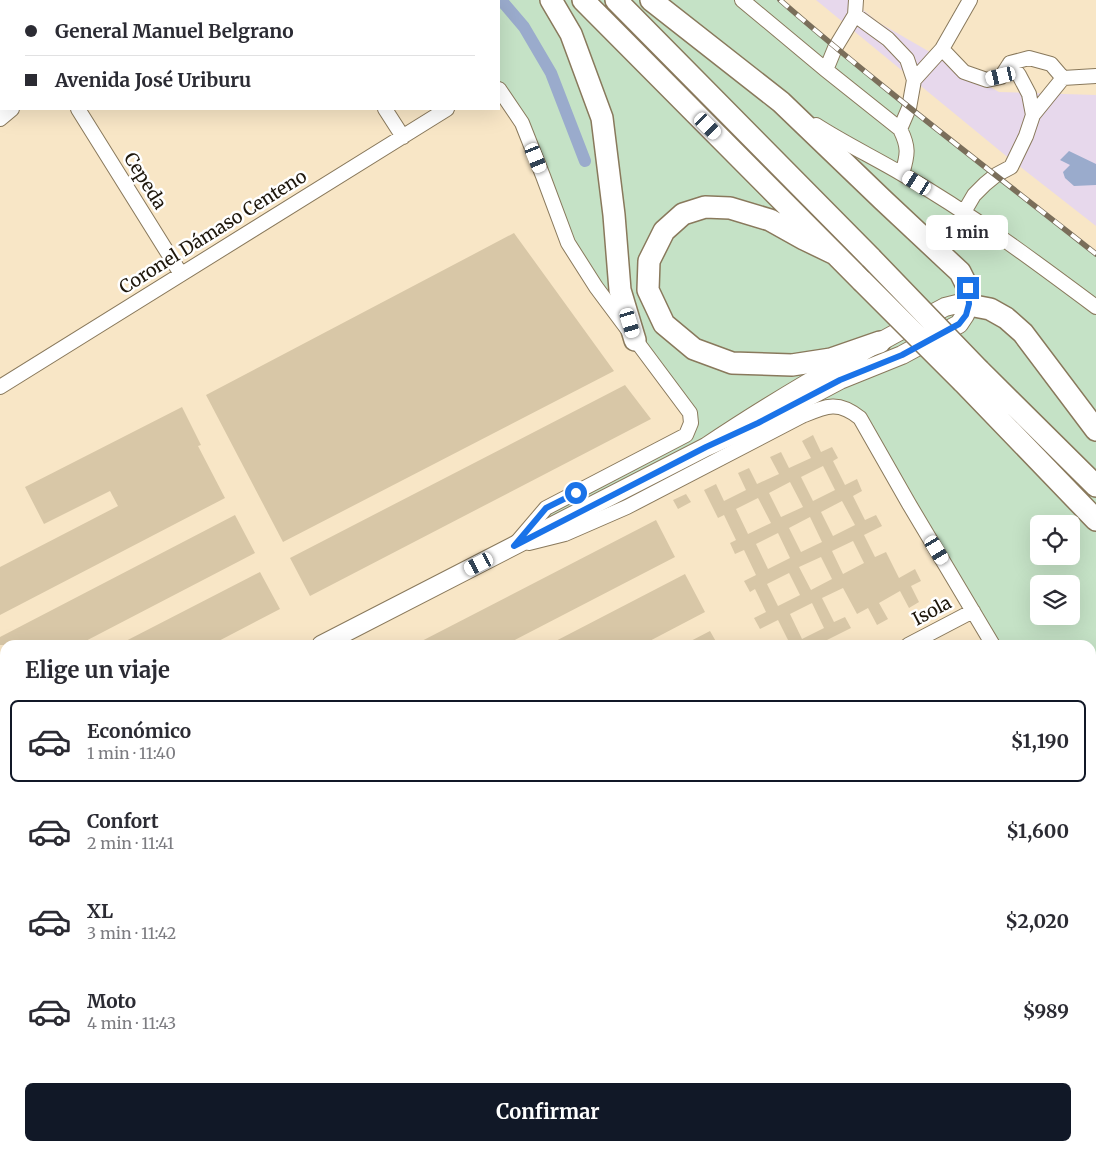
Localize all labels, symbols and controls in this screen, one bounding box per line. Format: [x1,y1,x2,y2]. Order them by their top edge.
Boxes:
text: General Manuel Belgrano [55,19,293,43]
car [984,65,1017,87]
text: Avenida José Uriburu [55,68,251,92]
car [692,110,723,142]
car [523,141,548,175]
street label: Cepeda [119,148,172,214]
street label: Coronel Dámaso Centeno [115,164,311,299]
car [900,169,933,197]
callout: 1 min [927,216,1009,250]
text: 1 min [945,222,989,242]
route end [957,277,979,299]
car [618,306,641,340]
route start [565,482,587,504]
map controls [1030,515,1080,625]
button: locate [1030,515,1080,565]
car [922,533,951,567]
car [462,551,495,577]
button: layers [1030,575,1080,625]
street label: Isola [908,591,956,630]
text: Elige un viaje [25,656,170,684]
icon: car [27,719,72,764]
text: Económico [87,719,191,743]
text: $1,190 [1011,729,1069,753]
text: 1 min · 11:40 [87,743,176,763]
icon: car [27,809,72,854]
text: Confort [87,809,159,833]
text: $1,600 [1006,819,1069,843]
text: 2 min · 11:41 [87,833,174,853]
icon: car [27,899,72,944]
text: XL [87,899,113,923]
text: $2,020 [1005,909,1069,933]
text: 3 min · 11:42 [87,923,176,943]
icon: car [27,989,72,1034]
text: Moto [87,989,136,1013]
text: $989 [1023,999,1069,1023]
text: 4 min · 11:43 [87,1013,176,1033]
button: Confirmar [25,1083,1071,1141]

